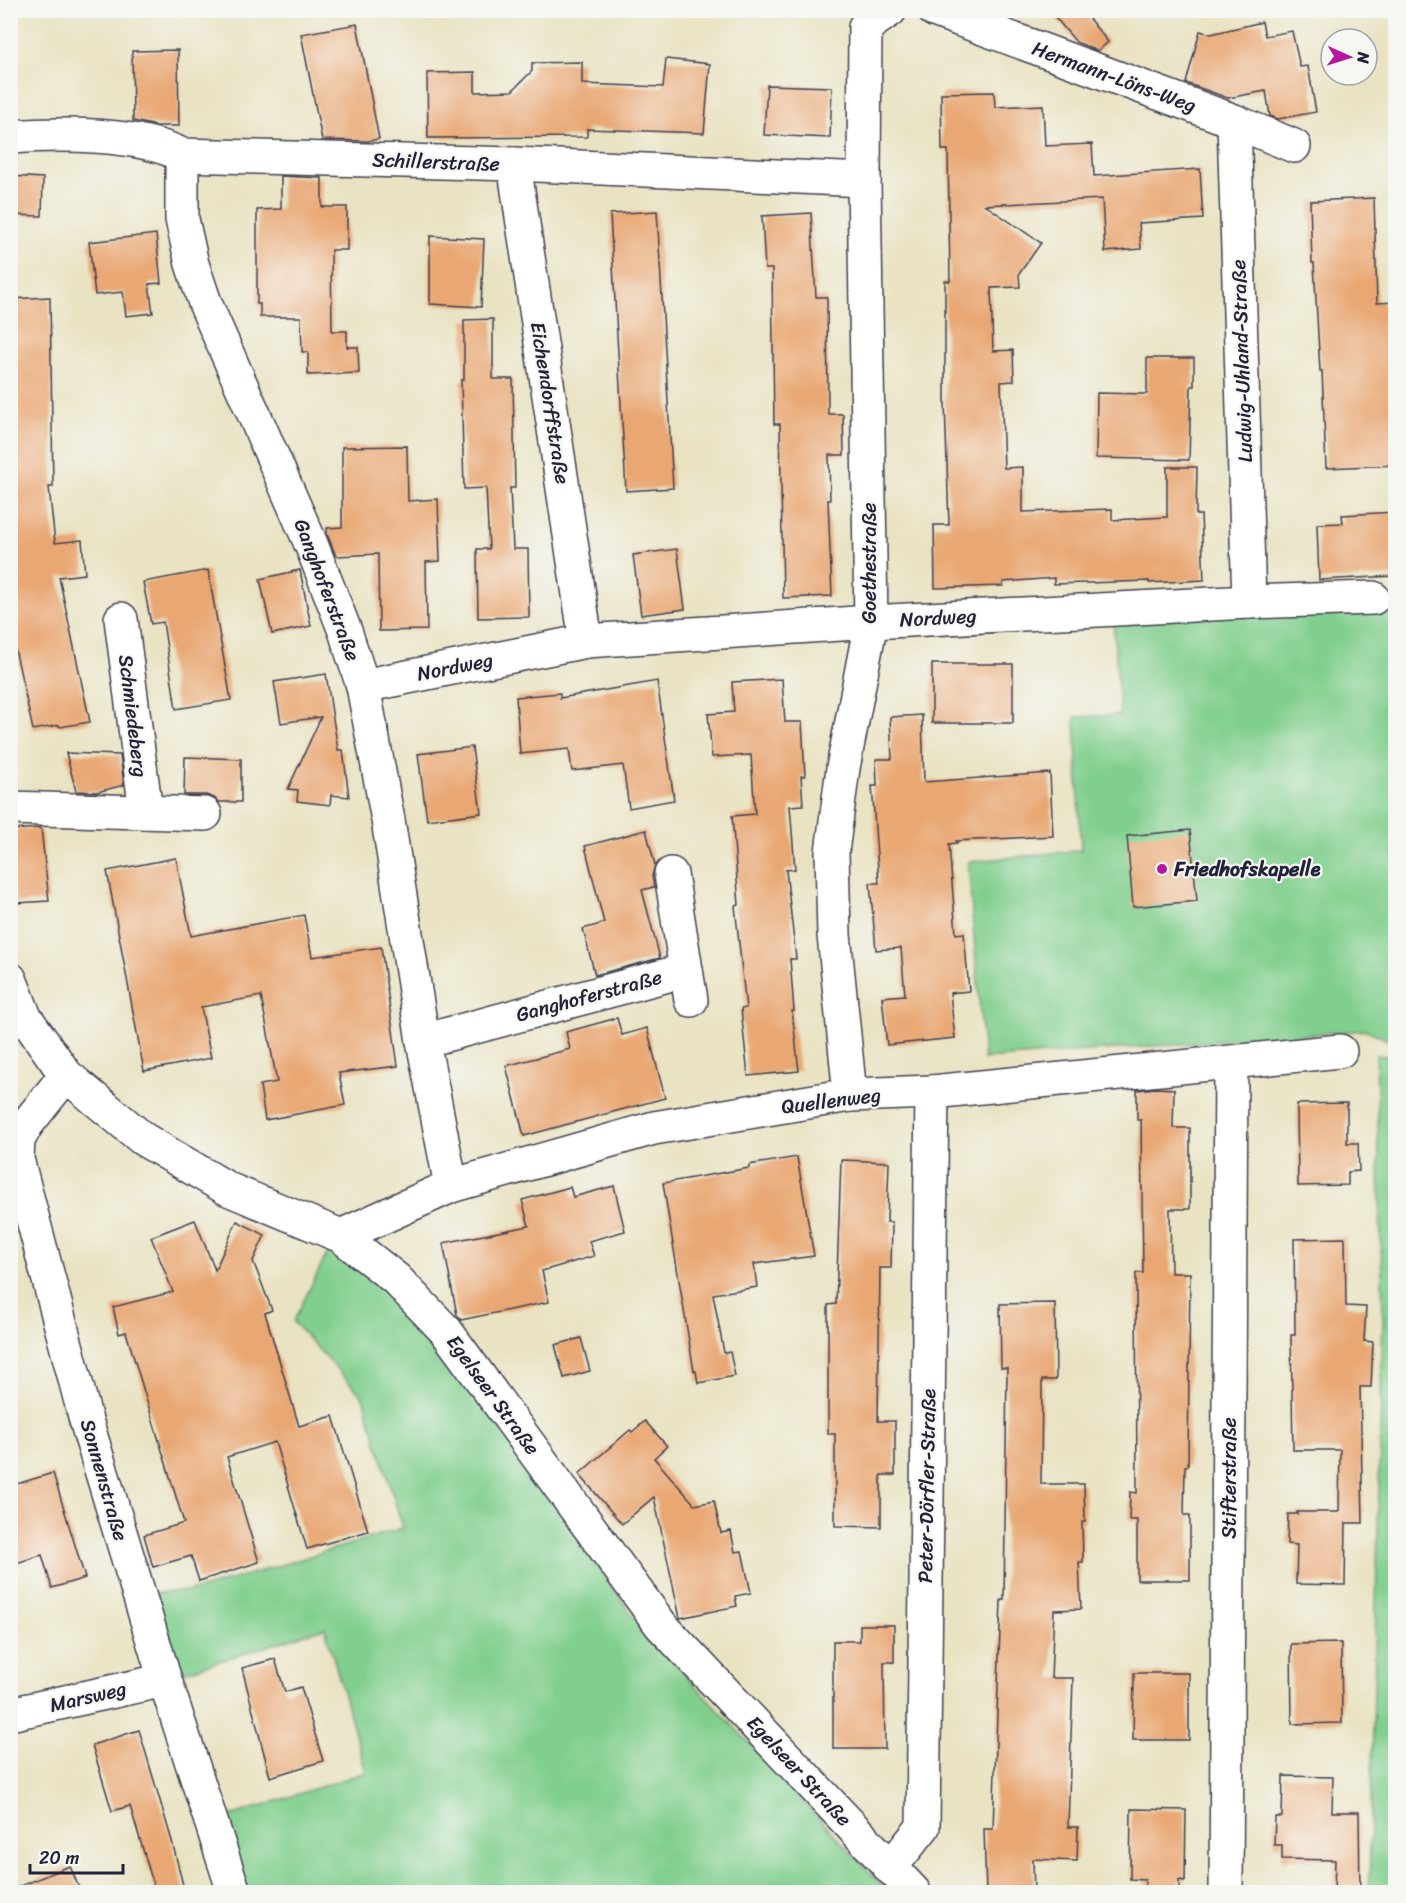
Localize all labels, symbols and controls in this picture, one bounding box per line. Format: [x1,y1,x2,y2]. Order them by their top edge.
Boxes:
north arrow [1319,27,1379,87]
street label: Hermann-Löns-Weg [1027,31,1201,123]
text: N [1349,50,1378,65]
street label: Schillerstraße [372,142,500,182]
street label: Ludwig-Uhland-Straße [1221,259,1263,463]
street label: Eichendorffstraße [520,319,580,487]
street label: Goethestraße [852,502,887,624]
street label: Ganghoferstraße [284,514,370,666]
street label: Nordweg [899,599,977,637]
street label: Nordweg [414,642,496,692]
street label: Schmiedeberg [108,653,158,779]
place label: Friedhofskapelle [1173,852,1321,887]
marker: Friedhofskapelle [1155,862,1169,876]
street label: Ganghoferstraße [512,960,666,1032]
street label: Quellenweg [779,1078,883,1124]
street label: Egelseer Straße [437,1327,549,1463]
street label: Peter-Dörfler-Straße [908,1388,946,1584]
street label: Sonnenstraße [70,1415,138,1545]
street label: Stifterstraße [1212,1417,1247,1539]
street label: Marsweg [46,1671,130,1723]
street label: Egelseer Straße [738,1707,860,1835]
scale bar [30,1837,123,1875]
text: 20 m [39,1842,79,1874]

